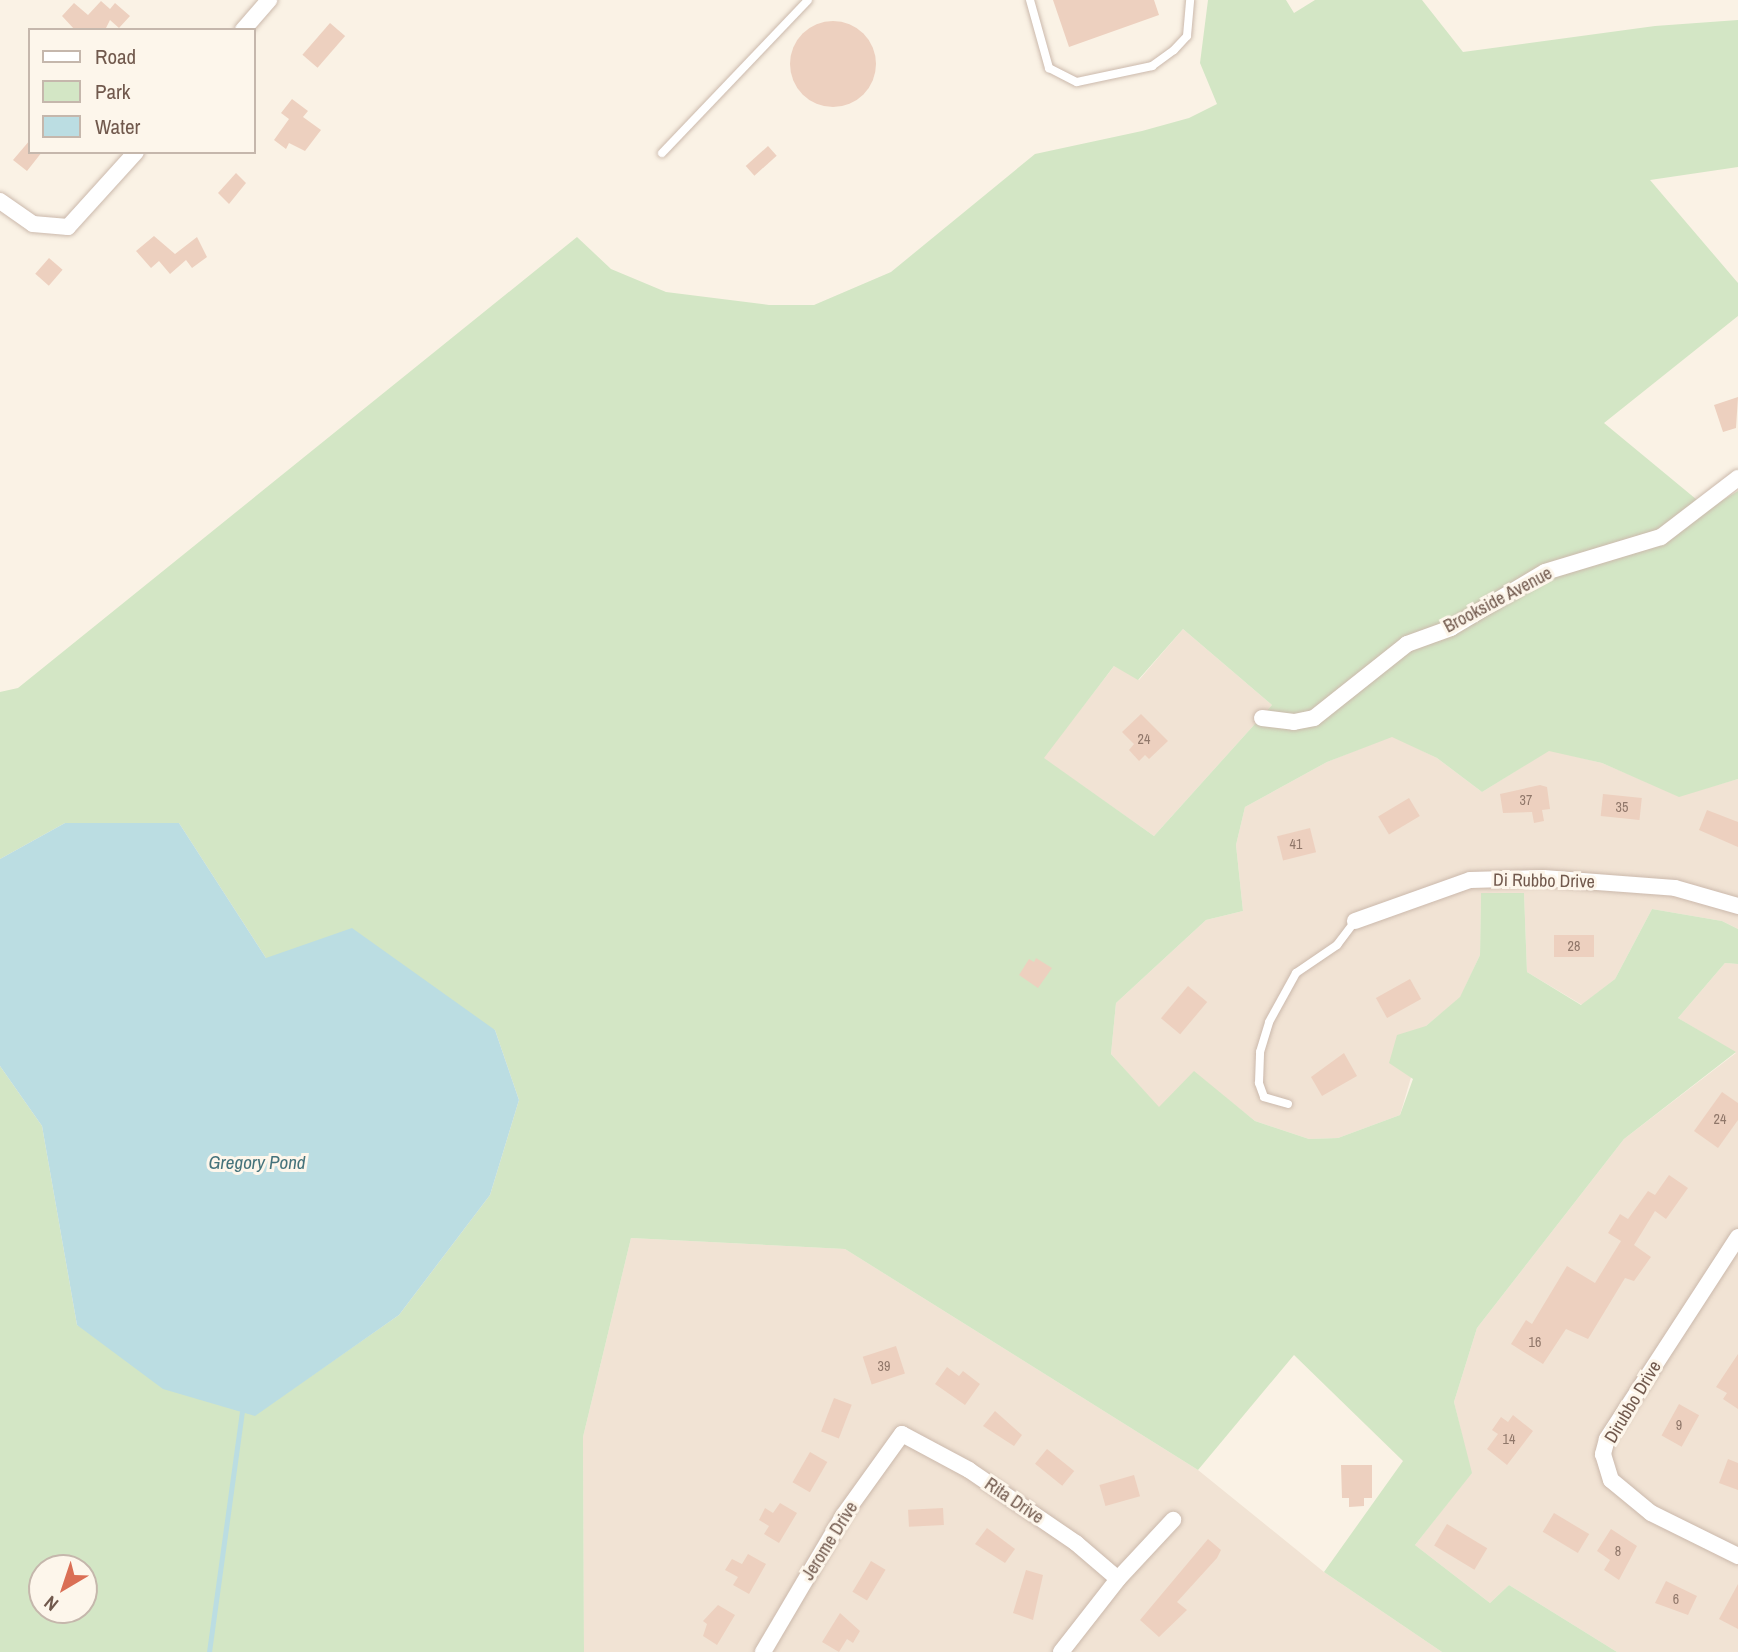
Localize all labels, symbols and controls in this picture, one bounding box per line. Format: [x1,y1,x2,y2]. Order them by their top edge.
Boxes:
legend [28,28,256,154]
text: Road [95,42,136,71]
text: Park [95,77,130,106]
text: Water [95,112,140,141]
street label: Brookside Avenue [1440,562,1556,638]
house number: 24 [1138,731,1150,747]
house number: 37 [1520,792,1532,808]
house number: 35 [1616,799,1628,815]
house number: 41 [1290,836,1302,852]
street label: Di Rubbo Drive [1493,869,1595,893]
house number: 28 [1568,938,1580,954]
house number: 24 [1714,1111,1726,1127]
water label: Gregory Pond [209,1152,305,1174]
house number: 16 [1529,1334,1541,1350]
street label: Dirubbo Drive [1600,1357,1666,1447]
house number: 39 [878,1358,890,1374]
house number: 9 [1676,1417,1682,1433]
house number: 14 [1503,1431,1515,1447]
street label: Rita Drive [980,1473,1048,1529]
street label: Jerome Drive [797,1498,863,1584]
house number: 8 [1615,1543,1621,1559]
north arrow [28,1554,98,1624]
text: N [38,1590,64,1617]
house number: 6 [1673,1591,1679,1607]

